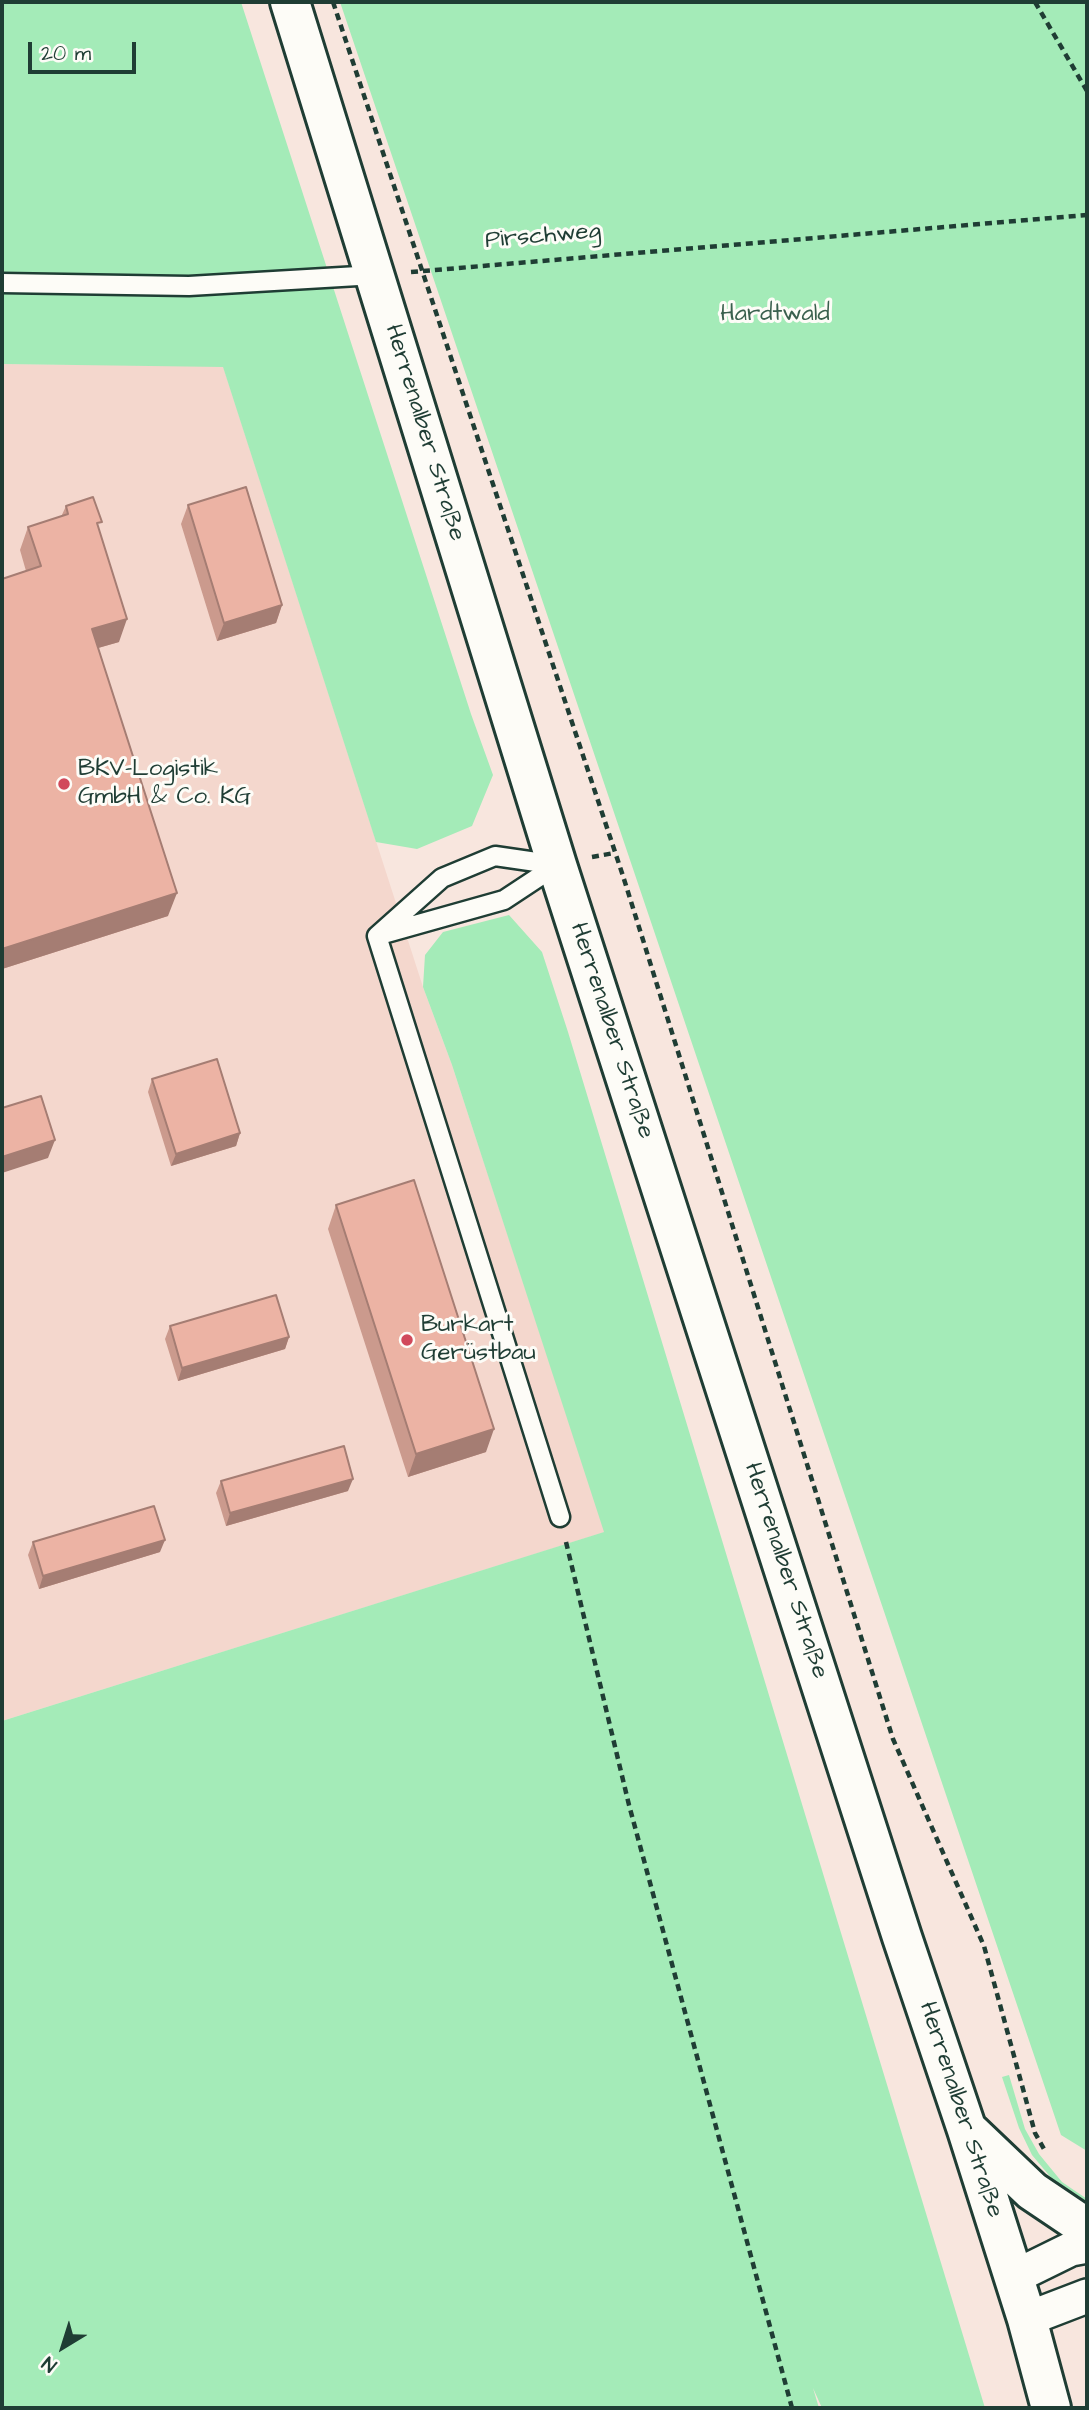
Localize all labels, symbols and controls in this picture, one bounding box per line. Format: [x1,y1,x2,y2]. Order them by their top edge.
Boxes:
scale bar [32,28,140,72]
text: 20 m [41,39,91,68]
street label: Pirschweg [484,218,602,256]
park label: Hardtwald [720,301,830,329]
street label: Herrenalber Straße [377,321,471,545]
place label: BKV-Logistik GmbH & Co. KG [78,756,251,812]
marker: BKV-Logistik GmbH & Co. KG [56,776,72,792]
street label: Herrenalber Straße [563,920,659,1142]
place label: Burkart Gerüstbau [421,1312,536,1368]
marker: Burkart Gerüstbau [399,1332,415,1348]
street label: Herrenalber Straße [737,1460,833,1682]
street label: Herrenalber Straße [912,1999,1008,2221]
north arrow [28,2312,98,2382]
text: N [37,2350,63,2378]

